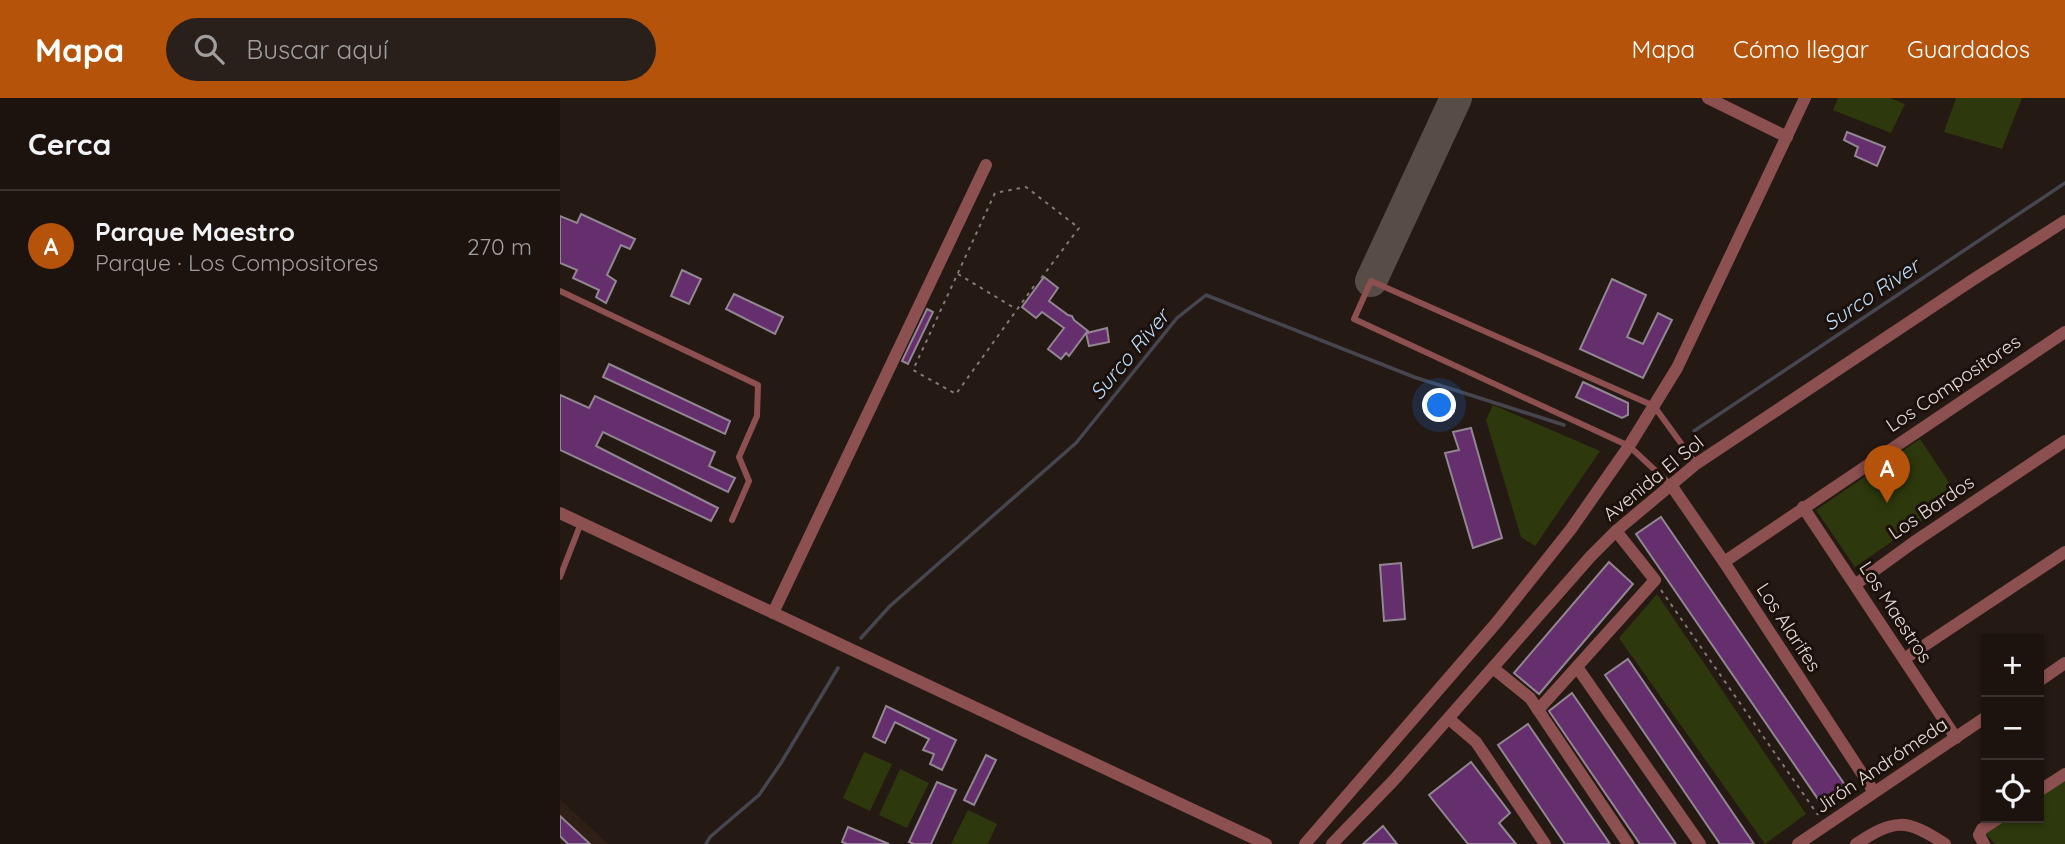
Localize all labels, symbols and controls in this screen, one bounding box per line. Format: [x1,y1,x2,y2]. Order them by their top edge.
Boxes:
search box [166,18,656,81]
text: Mapa [35,29,124,70]
icon: search [190,30,228,68]
text: Buscar aquí [246,33,388,66]
text: Mapa [1632,34,1695,64]
text: Cómo llegar [1733,34,1869,64]
text: Guardados [1907,34,2030,64]
text: Cerca [28,125,111,163]
text: Parque Maestro [95,215,295,248]
text: A [44,232,58,261]
text: 270 m [467,232,532,261]
text: Parque · Los Compositores [95,248,378,277]
water label: Surco River [1818,251,1926,336]
water label: Surco River [1084,301,1176,405]
street label: Los Compositores [1881,329,2025,437]
your location [1422,388,1456,422]
street label: Avenida El Sol [1598,430,1708,526]
pin: A [1864,445,1910,503]
street label: Los Bardos [1884,470,1979,544]
street label: Los Maestros [1854,557,1938,667]
street label: Los Alarifes [1751,578,1827,676]
map controls [1981,634,2044,823]
button: + [1981,634,2044,697]
button: − [1981,697,2044,760]
street label: Jirón Andrómeda [1810,712,1952,818]
button: locate [1981,760,2044,823]

